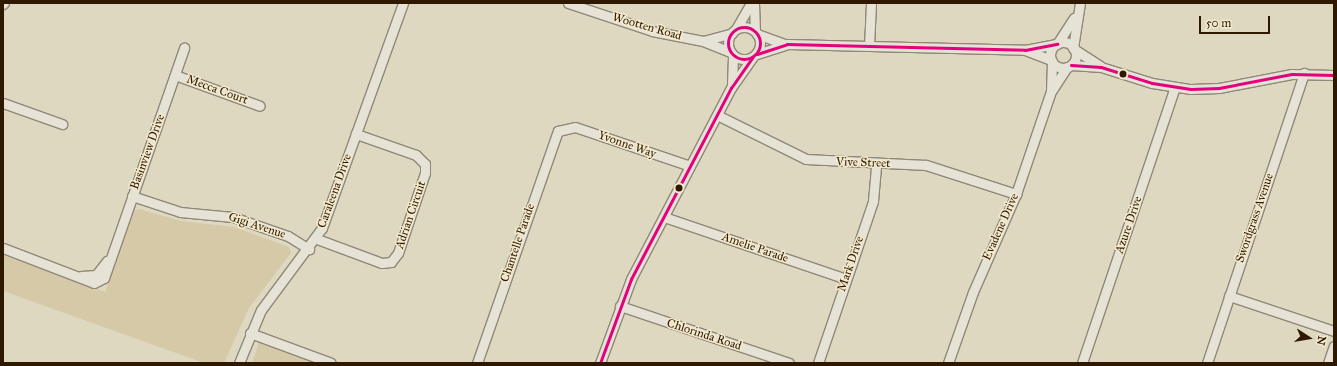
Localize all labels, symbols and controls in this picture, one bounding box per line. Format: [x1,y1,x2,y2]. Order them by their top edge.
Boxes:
scale bar [1201,8,1272,34]
street label: Wootten Road [611,10,683,44]
text: 50 m [1206,16,1231,30]
unlabelled marker [1118,69,1128,79]
street label: Mecca Court [184,72,250,108]
street label: Basinview Drive [128,112,168,192]
street label: Yvonne Way [596,128,658,162]
street label: Caraleena Drive [315,152,355,230]
street label: Vive Street [836,155,890,171]
street label: Swordgrass Avenue [1233,171,1277,265]
street label: Adrian Circuit [393,179,429,251]
unlabelled marker [674,183,684,193]
street label: Evadene Drive [980,191,1022,263]
street label: Azure Drive [1112,194,1146,256]
street label: Chantelle Parade [498,202,538,284]
street label: Gigi Avenue [226,210,288,242]
street label: Amelie Parade [720,230,790,266]
street label: Mark Drive [835,234,867,294]
street label: Chlorinda Road [665,316,743,354]
north arrow [1289,318,1329,358]
text: N [1314,335,1329,347]

